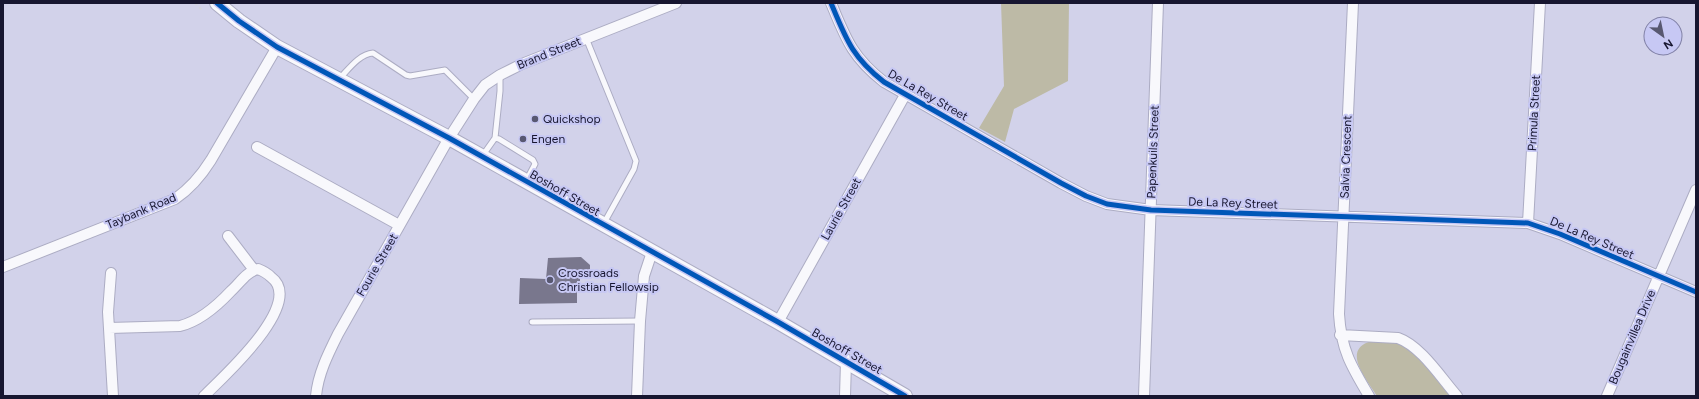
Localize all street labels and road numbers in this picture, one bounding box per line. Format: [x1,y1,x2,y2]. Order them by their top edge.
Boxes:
street label: Brand Street [515,34,583,72]
street label: De La Rey Street [886,66,971,124]
street label: Primula Street [1525,74,1543,151]
street label: Papenkuils Street [1144,105,1162,199]
street label: Salvia Crescent [1338,115,1354,199]
street label: Boshoff Street [527,167,603,219]
street label: Laurie Street [818,175,864,243]
street label: Taybank Road [104,190,178,232]
street label: De La Rey Street [1188,194,1279,212]
street label: De La Rey Street [1548,214,1637,262]
street label: Fourie Street [353,231,401,299]
street label: Bougainvillea Drive [1606,287,1658,386]
street label: Boshoff Street [809,325,885,377]

